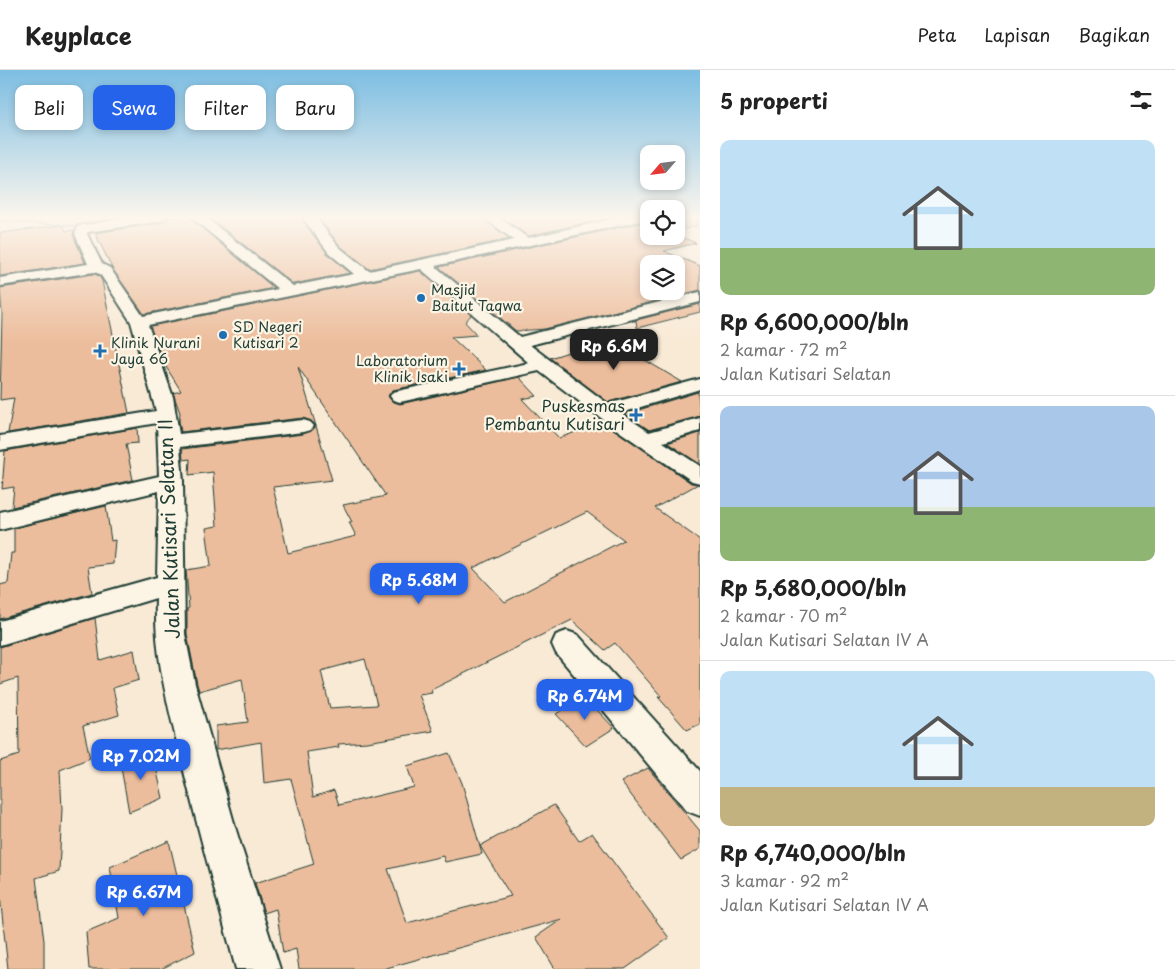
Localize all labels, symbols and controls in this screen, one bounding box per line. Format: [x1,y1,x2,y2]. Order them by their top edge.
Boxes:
text: Keyplace [25,17,132,53]
text: Peta [918,21,956,48]
text: Lapisan [984,21,1050,48]
text: Bagikan [1078,21,1150,48]
text: 5 properti [720,84,828,116]
chip: Beli [15,85,83,130]
chip: Sewa [93,85,175,130]
chip: Filter [185,85,266,130]
chip: Baru [276,85,354,130]
icon: filters [1127,86,1155,114]
north arrow [640,145,685,190]
map controls [640,145,685,300]
icon: home [893,173,983,263]
button: locate [640,200,685,245]
button: layers [640,255,685,300]
place label: Masjid Baitut Taqwa [431,279,522,316]
marker: Masjid Baitut Taqwa [415,292,427,304]
text: Rp 6,600,000/bln [720,305,909,337]
place label: SD Negeri Kutisari 2 [233,316,302,353]
pin: Rp 6.6M [568,328,660,371]
marker: SD Negeri Kutisari 2 [217,329,229,341]
place label: Klinik Nurani Jaya 66 [111,332,200,369]
text: Rp 6.6M [581,333,647,357]
text: 2 kamar · 72 m² [720,337,847,361]
marker: Klinik Nurani Jaya 66 [93,344,107,358]
place label: Laboratorium Klinik Isaki [356,350,448,387]
text: Jalan Kutisari Selatan [720,361,891,385]
marker: Laboratorium Klinik Isaki [452,362,466,376]
place label: Puskesmas Pembantu Kutisari [485,393,625,435]
marker: Puskesmas Pembantu Kutisari [629,408,643,422]
street label: Jalan Kutisari Selatan II [150,419,186,639]
icon: home [893,438,983,528]
pin: Rp 5.68M [367,562,471,605]
text: Rp 5.68M [381,567,457,591]
text: Rp 5,680,000/bln [720,571,907,603]
text: 2 kamar · 70 m² [720,603,847,627]
text: Jalan Kutisari Selatan IV A [720,627,929,651]
pin: Rp 6.74M [533,678,637,721]
text: Rp 6.74M [547,683,623,707]
icon: home [893,703,983,793]
pin: Rp 7.02M [89,738,193,781]
text: Rp 7.02M [102,743,180,767]
text: Rp 6,740,000/bln [720,836,906,868]
text: 3 kamar · 92 m² [720,868,849,892]
pin: Rp 6.67M [92,874,196,917]
text: Rp 6.67M [107,879,181,903]
text: Jalan Kutisari Selatan IV A [720,892,929,916]

